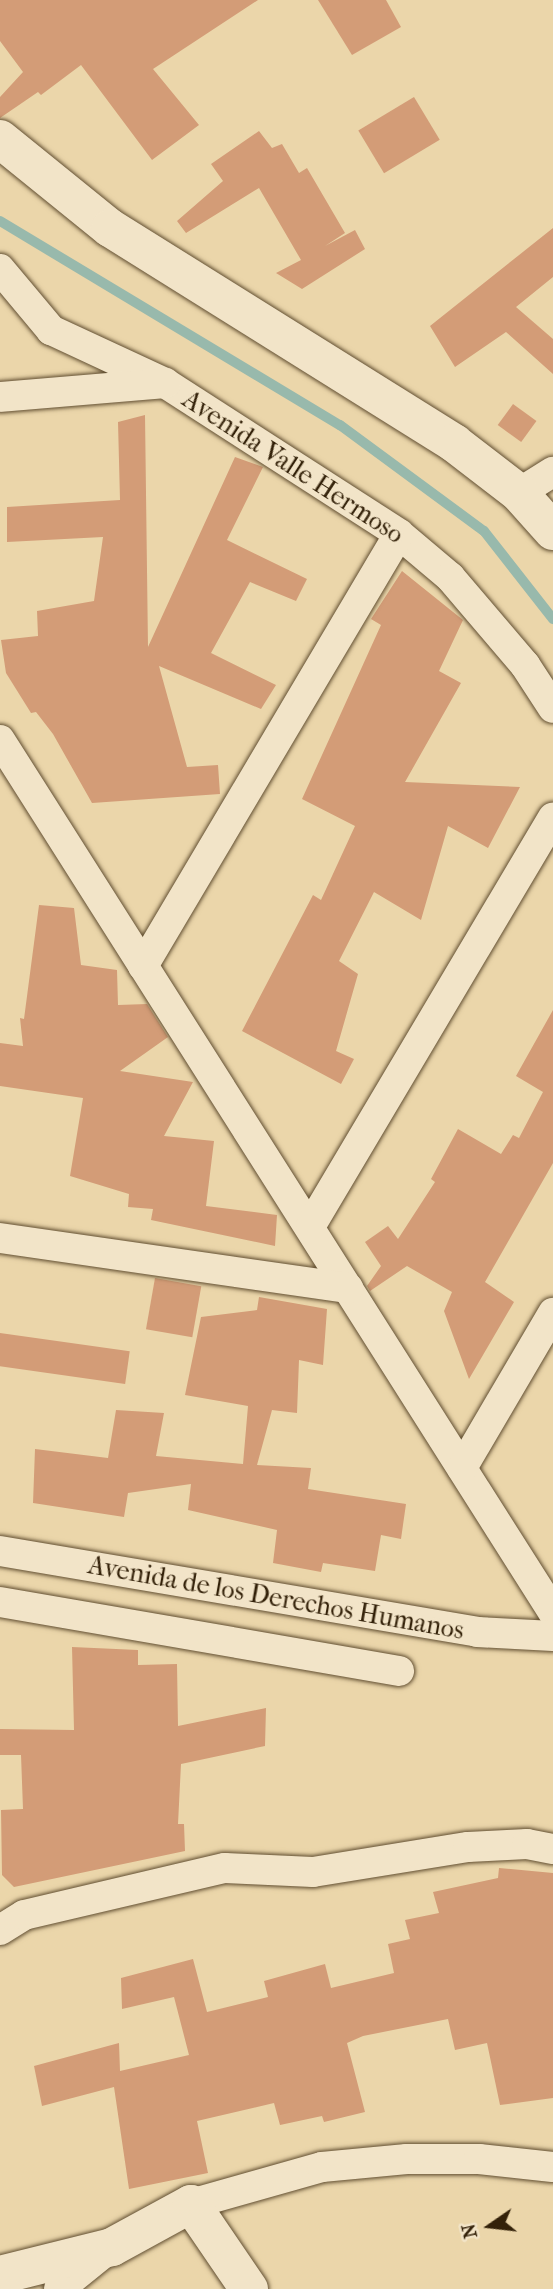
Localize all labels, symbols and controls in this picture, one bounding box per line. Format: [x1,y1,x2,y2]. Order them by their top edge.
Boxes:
street label: Avenida Valle Hermoso [176,384,410,550]
street label: Avenida de los Derechos Humanos [86,1550,466,1646]
north arrow [455,2191,525,2261]
text: N [457,2221,482,2241]

